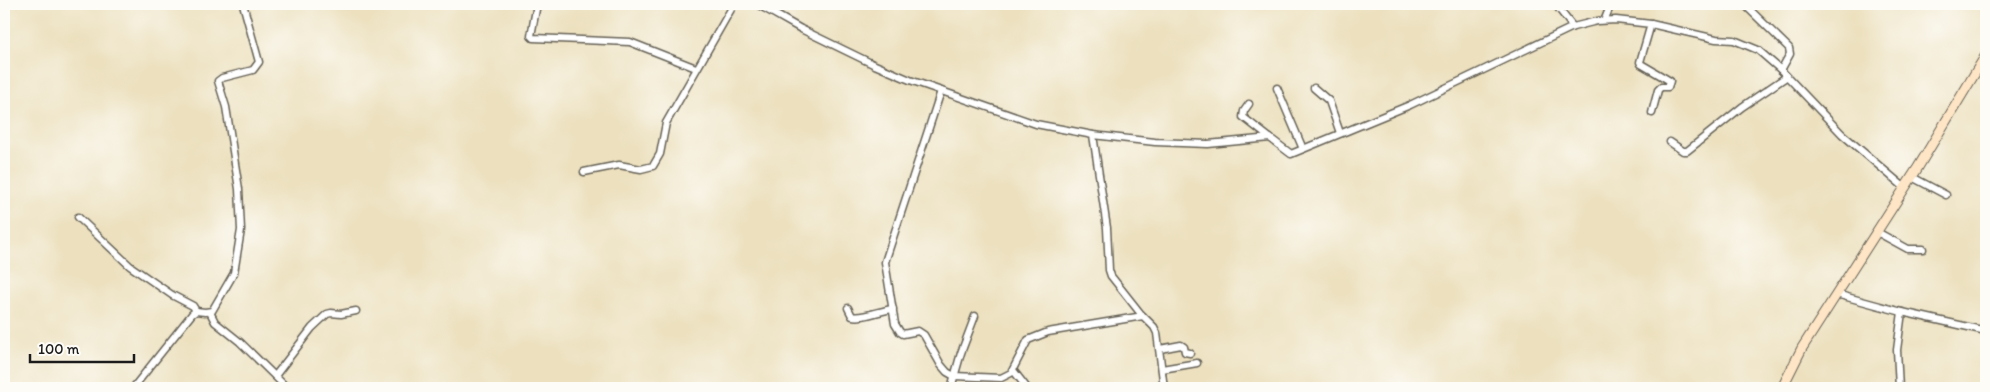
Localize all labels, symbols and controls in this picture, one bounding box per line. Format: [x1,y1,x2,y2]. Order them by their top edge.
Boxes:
scale bar [30,332,134,364]
text: 100 m [38,340,80,358]

